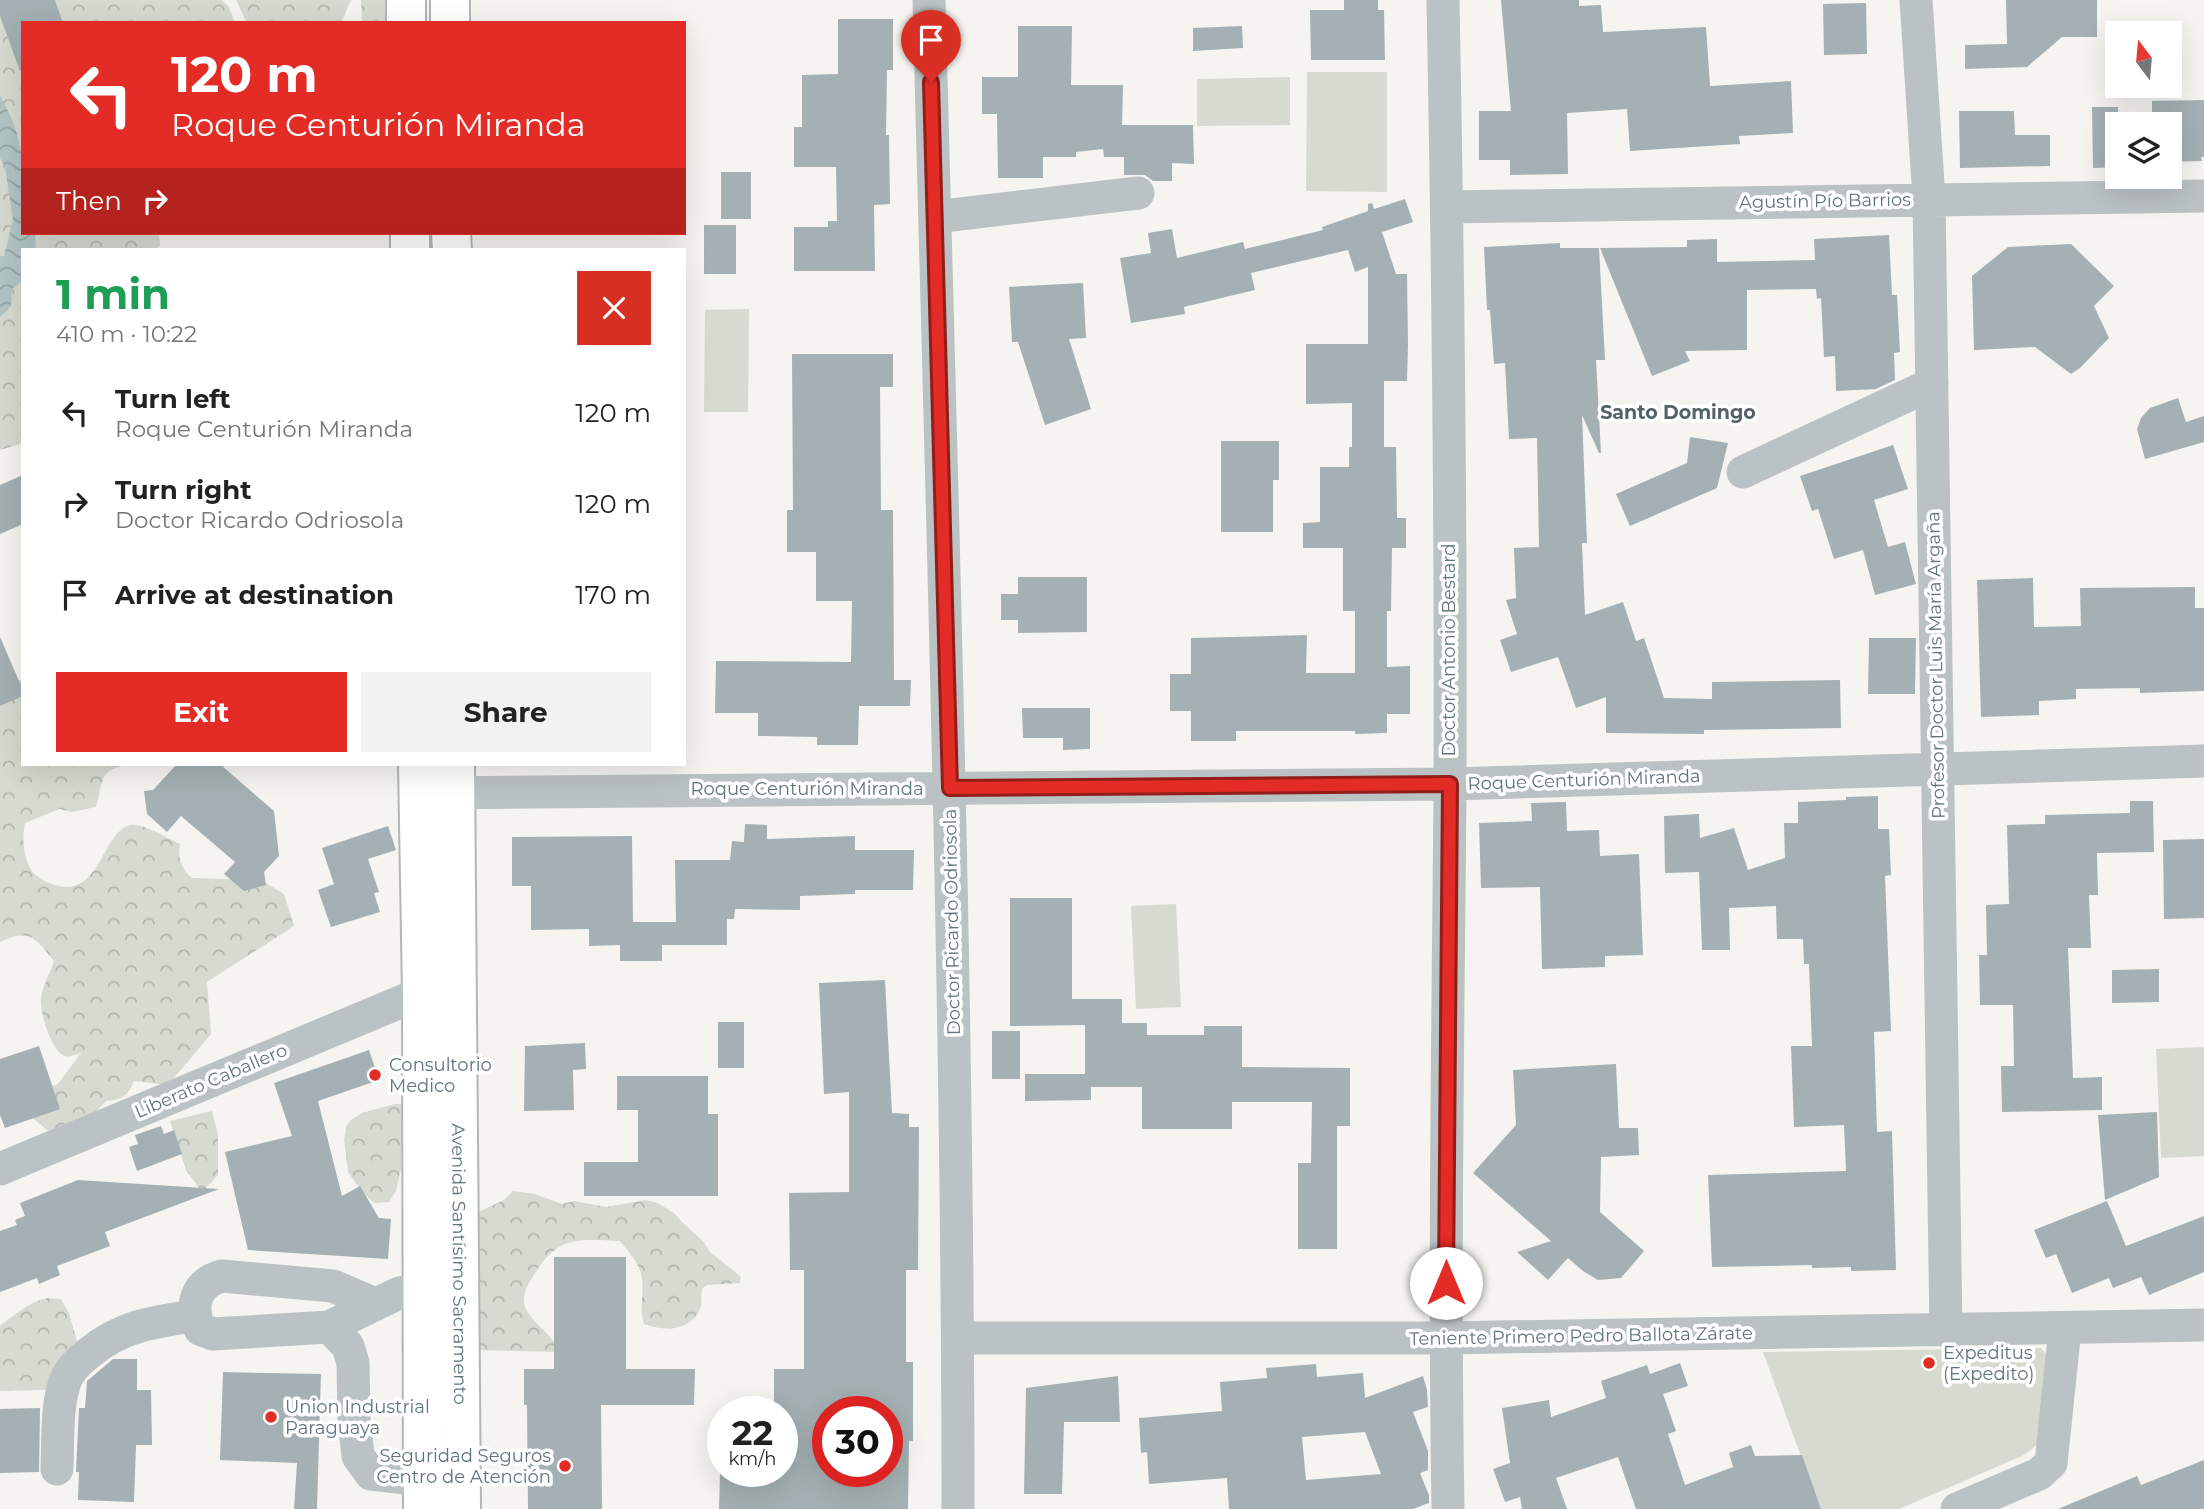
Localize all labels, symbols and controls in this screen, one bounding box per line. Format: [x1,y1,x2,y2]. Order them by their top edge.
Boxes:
pin [901,10,961,82]
icon: arrive [912,21,950,59]
north arrow [2105,21,2182,98]
map controls [2105,21,2182,189]
text: 120 m [171,45,318,104]
icon: left [56,49,147,140]
text: Roque Centurión Miranda [171,105,586,144]
button: layers [2105,112,2182,189]
icon: right [136,182,174,220]
text: Then [56,185,122,217]
street label: Agustín Pío Barrios [1739,188,1911,214]
text: 1 min [56,268,170,320]
button: close [577,271,651,345]
text: 410 m · 10:22 [56,320,197,348]
text: Turn left [115,383,231,415]
icon: left [56,394,94,432]
text: 120 m [575,397,651,429]
district label: Santo Domingo [1600,401,1756,424]
text: Roque Centurión Miranda [115,415,413,443]
text: Turn right [115,474,251,506]
icon: right [56,485,94,523]
text: 120 m [575,488,651,520]
text: Doctor Ricardo Odriosola [115,506,404,534]
street label: Profesor Doctor Luis María Argaña [1922,511,1950,819]
street label: Doctor Antonio Bestard [1438,544,1460,756]
icon: arrive [56,576,94,614]
text: Arrive at destination [115,579,394,611]
text: 170 m [575,579,651,611]
button: Exit [56,672,347,752]
button: Share [361,672,651,752]
street label: Roque Centurión Miranda [1467,765,1701,795]
street label: Roque Centurión Miranda [690,778,924,800]
street label: Doctor Ricardo Odriosola [939,809,965,1035]
street label: Liberato Caballero [131,1039,291,1123]
place label: Consultorio Medico [389,1054,492,1097]
marker: Consultorio Medico [367,1067,383,1083]
street label: Avenida Santísimo Sacramento [447,1123,471,1405]
position arrow [1409,1246,1483,1320]
street label: Teniente Primero Pedro Ballota Zárate [1409,1322,1753,1350]
place label: Expeditus (Expedito) [1943,1342,2034,1385]
marker: Expeditus (Expedito) [1921,1355,1937,1371]
place label: Union Industrial Paraguaya [285,1396,430,1439]
speed limit sign: 30 [812,1396,903,1487]
marker: Union Industrial Paraguaya [263,1409,279,1425]
text: 22 [732,1411,773,1454]
place label: Seguridad Seguros Centro de Atención [376,1445,551,1488]
text: km/h [728,1448,777,1470]
marker: Seguridad Seguros Centro de Atención [557,1458,573,1474]

